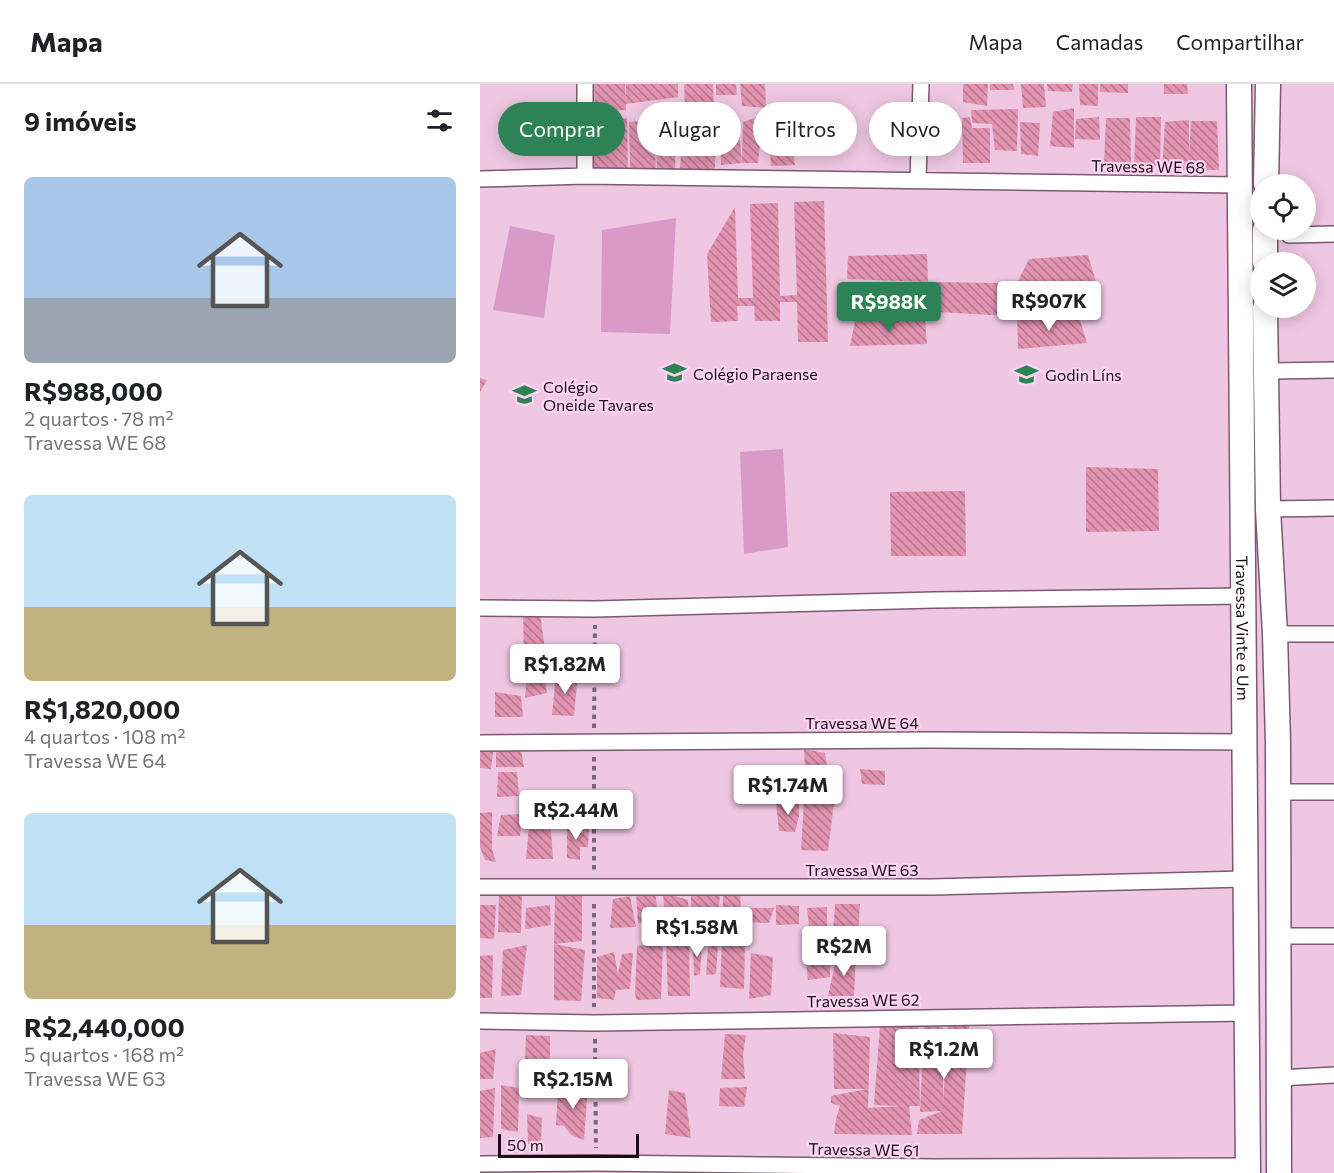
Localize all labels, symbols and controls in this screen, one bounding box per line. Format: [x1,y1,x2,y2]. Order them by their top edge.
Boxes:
text: Mapa [30,24,103,58]
text: Mapa [969,29,1023,54]
text: Camadas [1056,29,1143,54]
text: Compartilhar [1176,29,1304,54]
chip: Comprar [498,102,625,156]
chip: Alugar [637,102,741,156]
chip: Filtros [753,102,857,156]
chip: Novo [869,102,962,156]
icon: filters [423,104,456,137]
text: 9 imóveis [24,105,137,136]
street label: Travessa WE 68 [1091,156,1205,176]
map controls [1250,174,1316,318]
button: locate [1250,174,1316,240]
icon: home [186,216,294,324]
button: layers [1250,252,1316,318]
pin: R$907K [1000,281,1098,332]
pin: R$988K [840,282,938,333]
text: R$907K [1011,288,1087,312]
text: R$988K [851,289,927,313]
school or university icon: Colégio Paraense [662,360,688,386]
school or university icon: Godin Líns [1014,361,1040,387]
place label: Colégio Paraense [693,364,818,383]
place label: Godin Líns [1045,365,1122,384]
text: R$988,000 [24,375,163,406]
place label: Colégio Oneide Tavares [543,377,654,414]
school or university icon: Colégio Oneide Tavares [512,382,538,408]
text: 2 quartos · 78 m² [24,406,173,430]
text: Travessa WE 68 [24,430,166,454]
icon: home [186,534,294,642]
street label: Travessa Vinte e Um [1233,555,1254,701]
pin: R$1.82M [510,644,620,695]
text: R$1.82M [524,651,606,675]
text: R$1,820,000 [24,693,180,724]
street label: Travessa WE 64 [805,713,919,732]
text: 4 quartos · 108 m² [24,724,186,748]
text: Travessa WE 64 [24,748,166,772]
pin: R$1.74M [733,765,843,816]
text: R$1.74M [748,772,828,796]
pin: R$2.44M [521,790,631,841]
text: R$2.44M [533,797,619,821]
icon: home [186,852,294,960]
street label: Travessa WE 63 [805,860,919,879]
pin: R$1.58M [642,907,752,958]
text: R$1.58M [656,914,738,938]
pin: R$2M [808,926,880,977]
text: R$2M [816,933,872,957]
street label: Travessa WE 62 [806,990,920,1010]
text: R$2,440,000 [24,1011,185,1042]
pin: R$1.2M [895,1029,993,1080]
text: R$1.2M [909,1036,979,1060]
text: 5 quartos · 168 m² [24,1042,184,1066]
pin: R$2.15M [518,1059,628,1110]
text: Travessa WE 63 [24,1066,166,1090]
text: R$2.15M [533,1066,613,1090]
scale bar [498,1131,639,1158]
text: 50 m [507,1135,544,1154]
street label: Travessa WE 61 [808,1139,920,1159]

